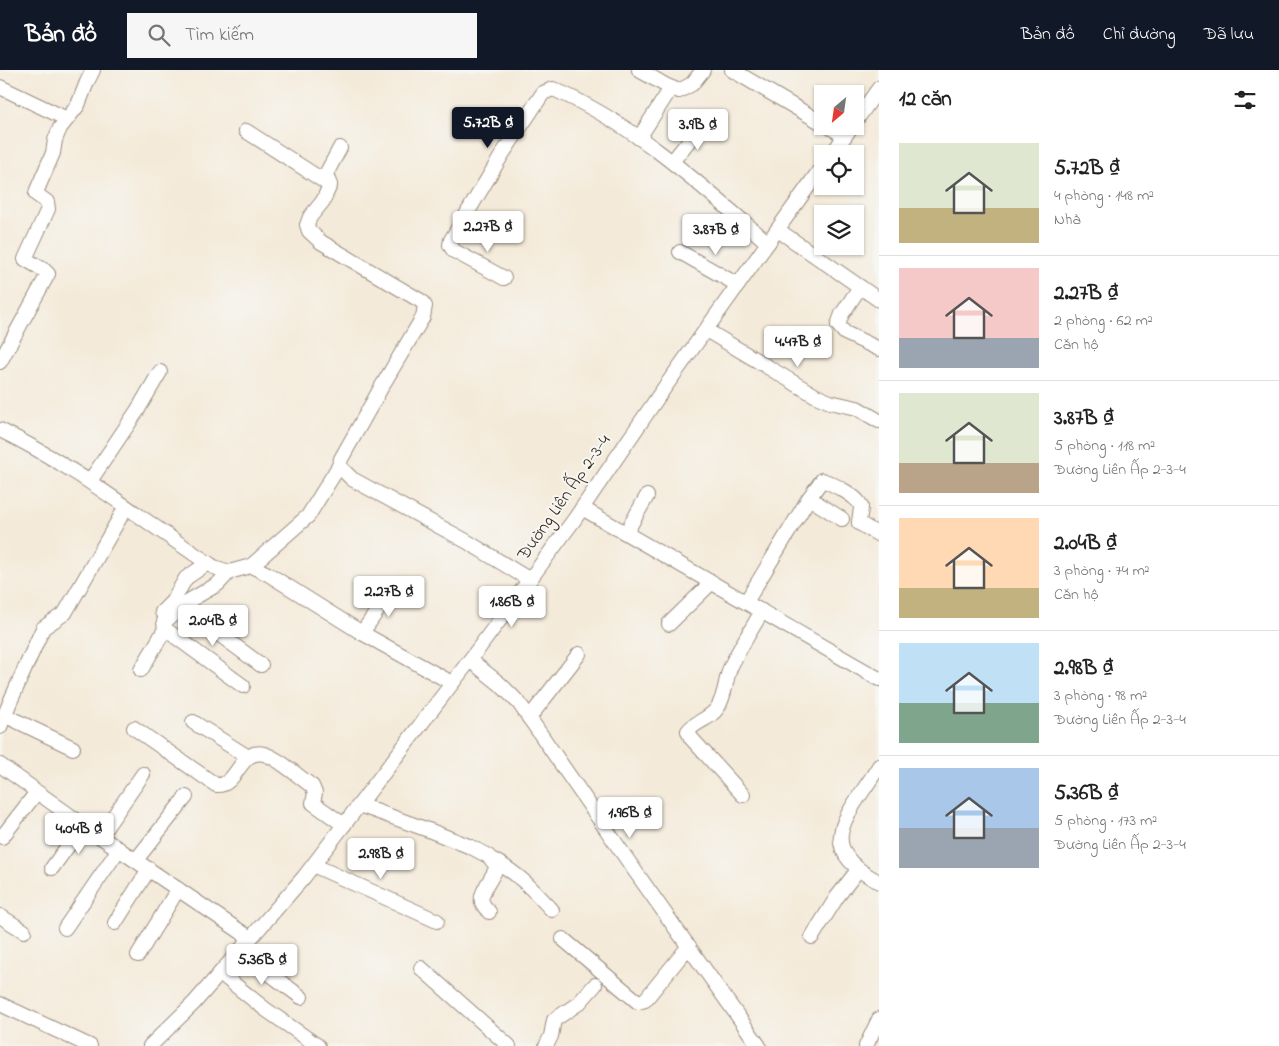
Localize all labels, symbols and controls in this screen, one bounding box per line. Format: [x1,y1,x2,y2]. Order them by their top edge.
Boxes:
search box [127,13,477,58]
text: Bản đồ [25,18,97,53]
icon: search [145,21,173,49]
text: Tìm kiếm [185,22,254,49]
text: Bản đồ [1021,22,1075,48]
text: Chỉ đường [1103,22,1176,48]
text: Đã lưu [1204,22,1254,48]
north arrow [814,85,864,135]
map controls [814,85,864,255]
text: 12 căn [899,85,952,115]
icon: filters [1231,86,1259,114]
pin: 5.72B ₫ [442,106,534,149]
pin: 3.9B ₫ [657,108,739,151]
text: 5.72B ₫ [463,111,513,135]
text: 3.9B ₫ [679,113,717,137]
button: locate [814,145,864,195]
text: 5.72B ₫ [1054,154,1120,184]
icon: home [939,163,999,223]
text: 4 phòng · 148 m² [1054,184,1154,208]
button: layers [814,205,864,255]
text: Nhà [1054,208,1081,232]
pin: 2.27B ₫ [442,210,534,253]
pin: 3.87B ₫ [670,214,762,256]
text: 2.27B ₫ [464,215,512,239]
text: 3.87B ₫ [693,218,739,242]
text: 2.27B ₫ [1054,279,1118,309]
icon: home [939,288,999,348]
text: 2 phòng · 62 m² [1054,309,1153,333]
pin: 4.47B ₫ [752,326,844,368]
text: 4.47B ₫ [775,330,821,354]
text: Căn hộ [1054,333,1098,357]
text: 3.87B ₫ [1054,404,1114,434]
icon: home [939,413,999,473]
street label: Đường Liên Ấp 2-3-4 [510,428,619,568]
text: 5 phòng · 118 m² [1054,434,1155,458]
text: Đường Liên Ấp 2-3-4 [1054,458,1186,482]
text: 2.04B ₫ [1054,529,1117,559]
icon: home [939,538,999,598]
text: 3 phòng · 74 m² [1054,559,1150,583]
pin: 2.27B ₫ [343,576,435,618]
text: 2.27B ₫ [365,580,413,604]
text: Căn hộ [1054,583,1098,607]
pin: 1.86B ₫ [466,586,558,628]
text: 1.86B ₫ [490,590,534,614]
pin: 2.04B ₫ [167,604,259,647]
text: 2.04B ₫ [189,609,237,633]
text: 2.98B ₫ [1054,654,1113,684]
icon: home [939,663,999,723]
text: 3 phòng · 98 m² [1054,684,1147,708]
text: Đường Liên Ấp 2-3-4 [1054,708,1186,732]
text: 5.36B ₫ [1054,779,1119,809]
icon: home [939,788,999,848]
pin: 1.96B ₫ [584,796,676,839]
text: 1.96B ₫ [608,801,652,825]
text: 5 phòng · 173 m² [1054,809,1157,833]
pin: 4.04B ₫ [33,812,125,855]
text: 4.04B ₫ [56,817,102,841]
text: Đường Liên Ấp 2-3-4 [1054,833,1186,857]
pin: 2.98B ₫ [335,838,427,880]
text: 2.98B ₫ [358,842,404,866]
pin: 5.36B ₫ [216,944,308,986]
text: 5.36B ₫ [237,948,287,972]

